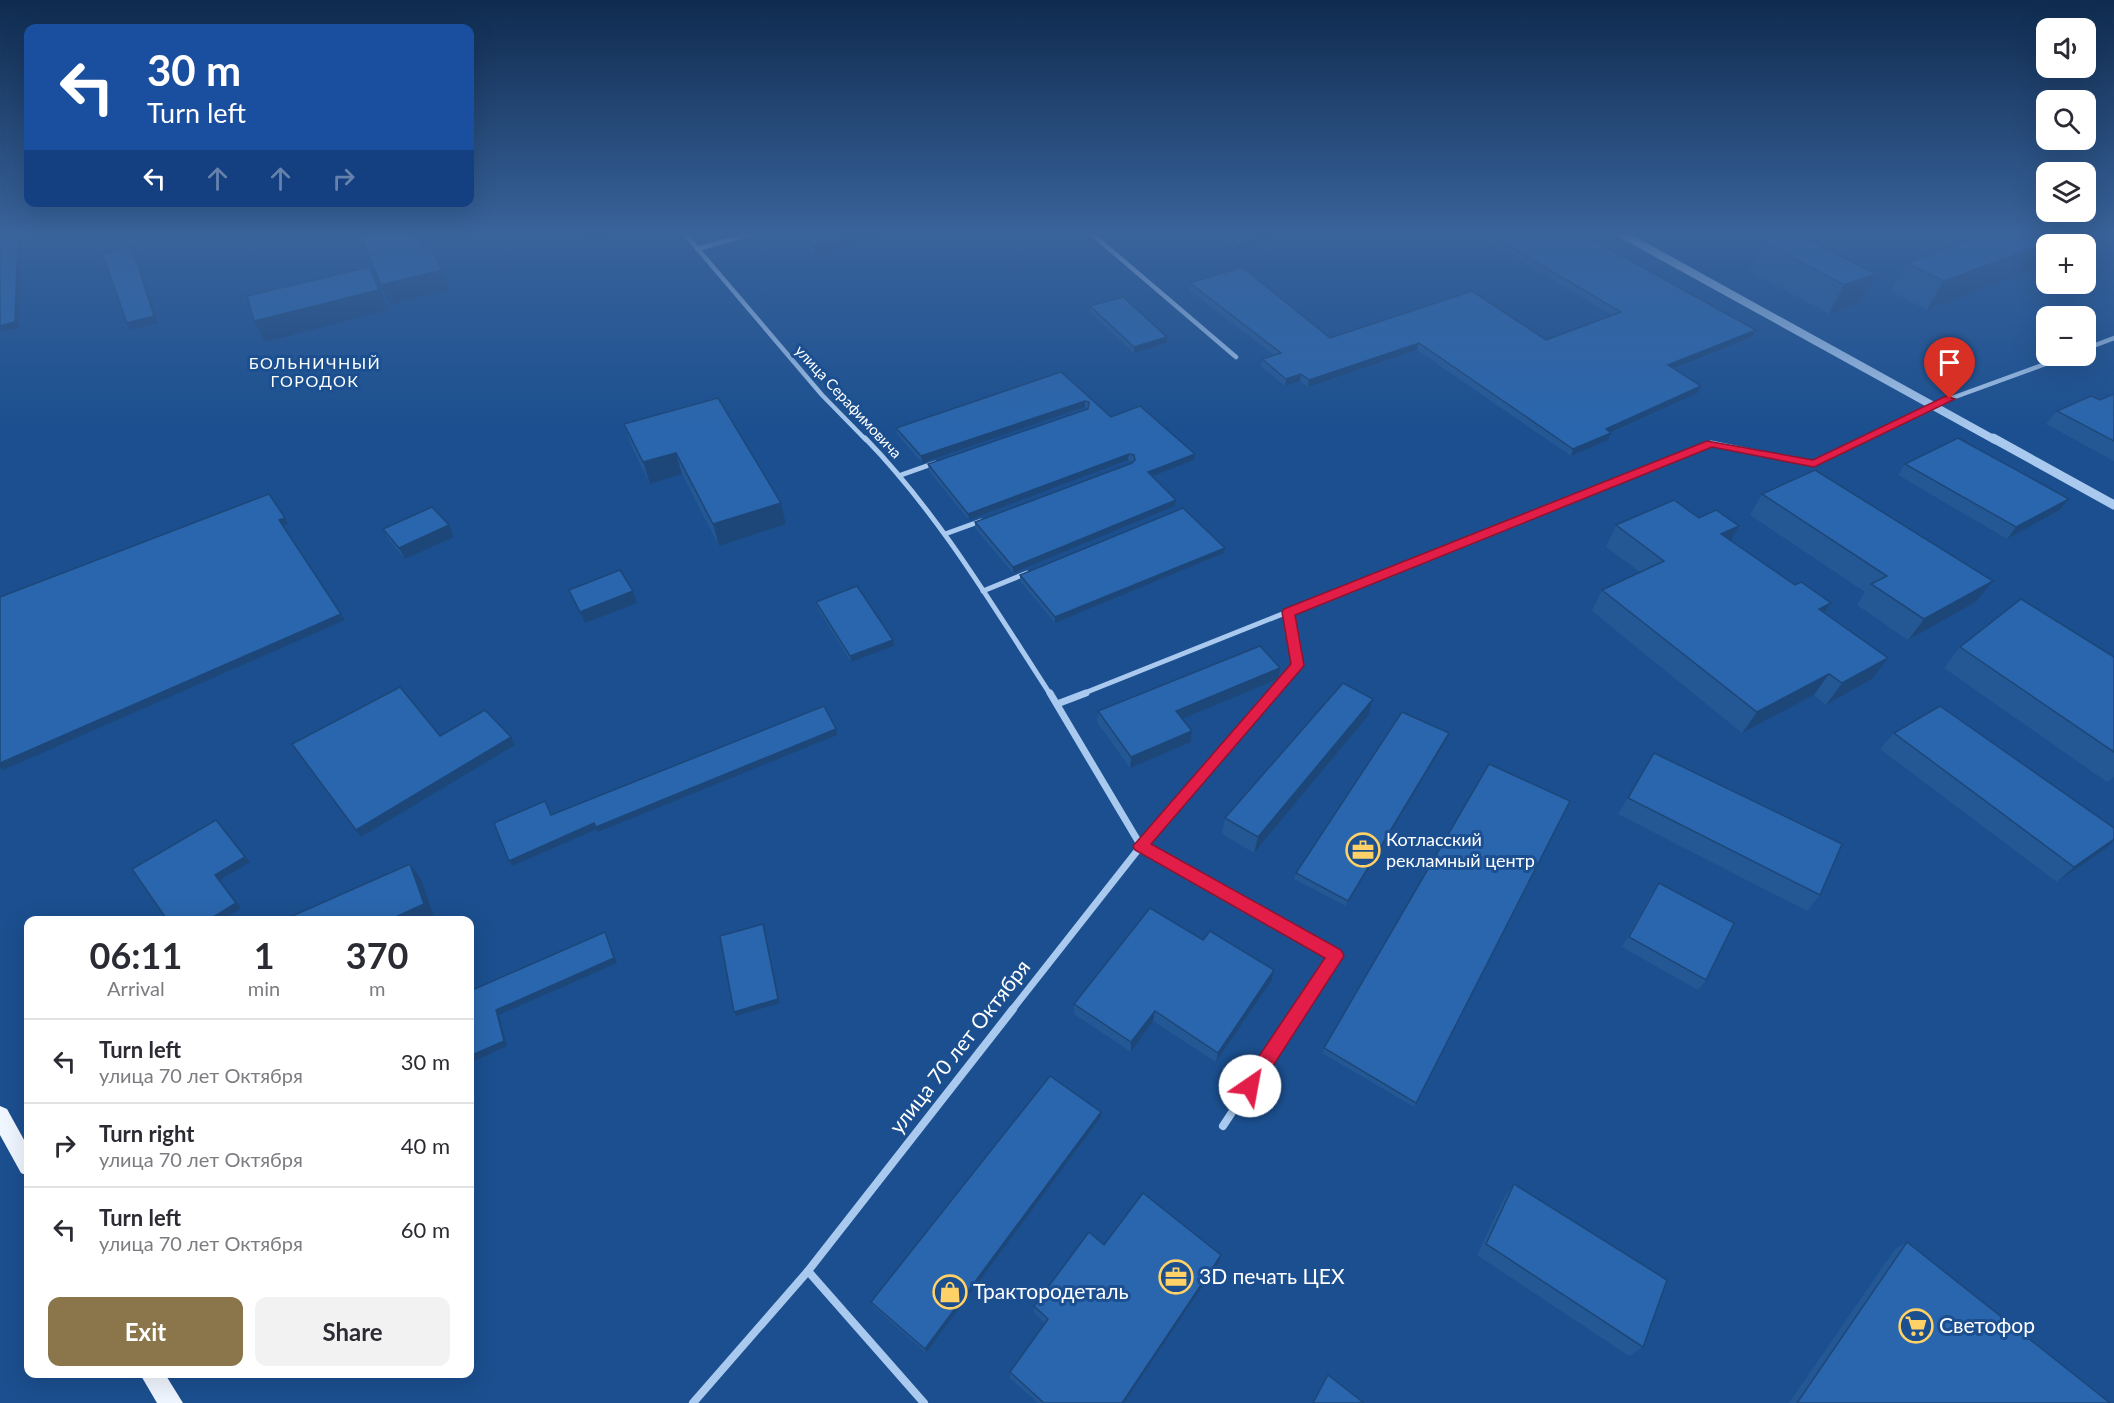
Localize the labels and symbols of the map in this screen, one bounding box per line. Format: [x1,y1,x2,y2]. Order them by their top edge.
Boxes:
pin [1924,337,1975,399]
street label: улица Серафимовича [792,341,906,462]
district label: БОЛЬНИЧНЫЙ ГОРОДОК [249,353,381,390]
place label: Котласский рекламный центр [1386,828,1535,871]
office icon: Котласский рекламный центр [1345,832,1381,868]
street label: улица 70 лет Октября [883,954,1035,1138]
position arrow [1218,1054,1282,1118]
office icon: 3D печать ЦЕХ [1158,1259,1194,1295]
place label: 3D печать ЦЕХ [1199,1263,1345,1288]
shop icon: Трактородеталь [932,1274,968,1310]
place label: Трактородеталь [973,1278,1129,1303]
supermarket icon: Светофор [1898,1308,1934,1344]
place label: Светофор [1939,1312,2035,1337]

